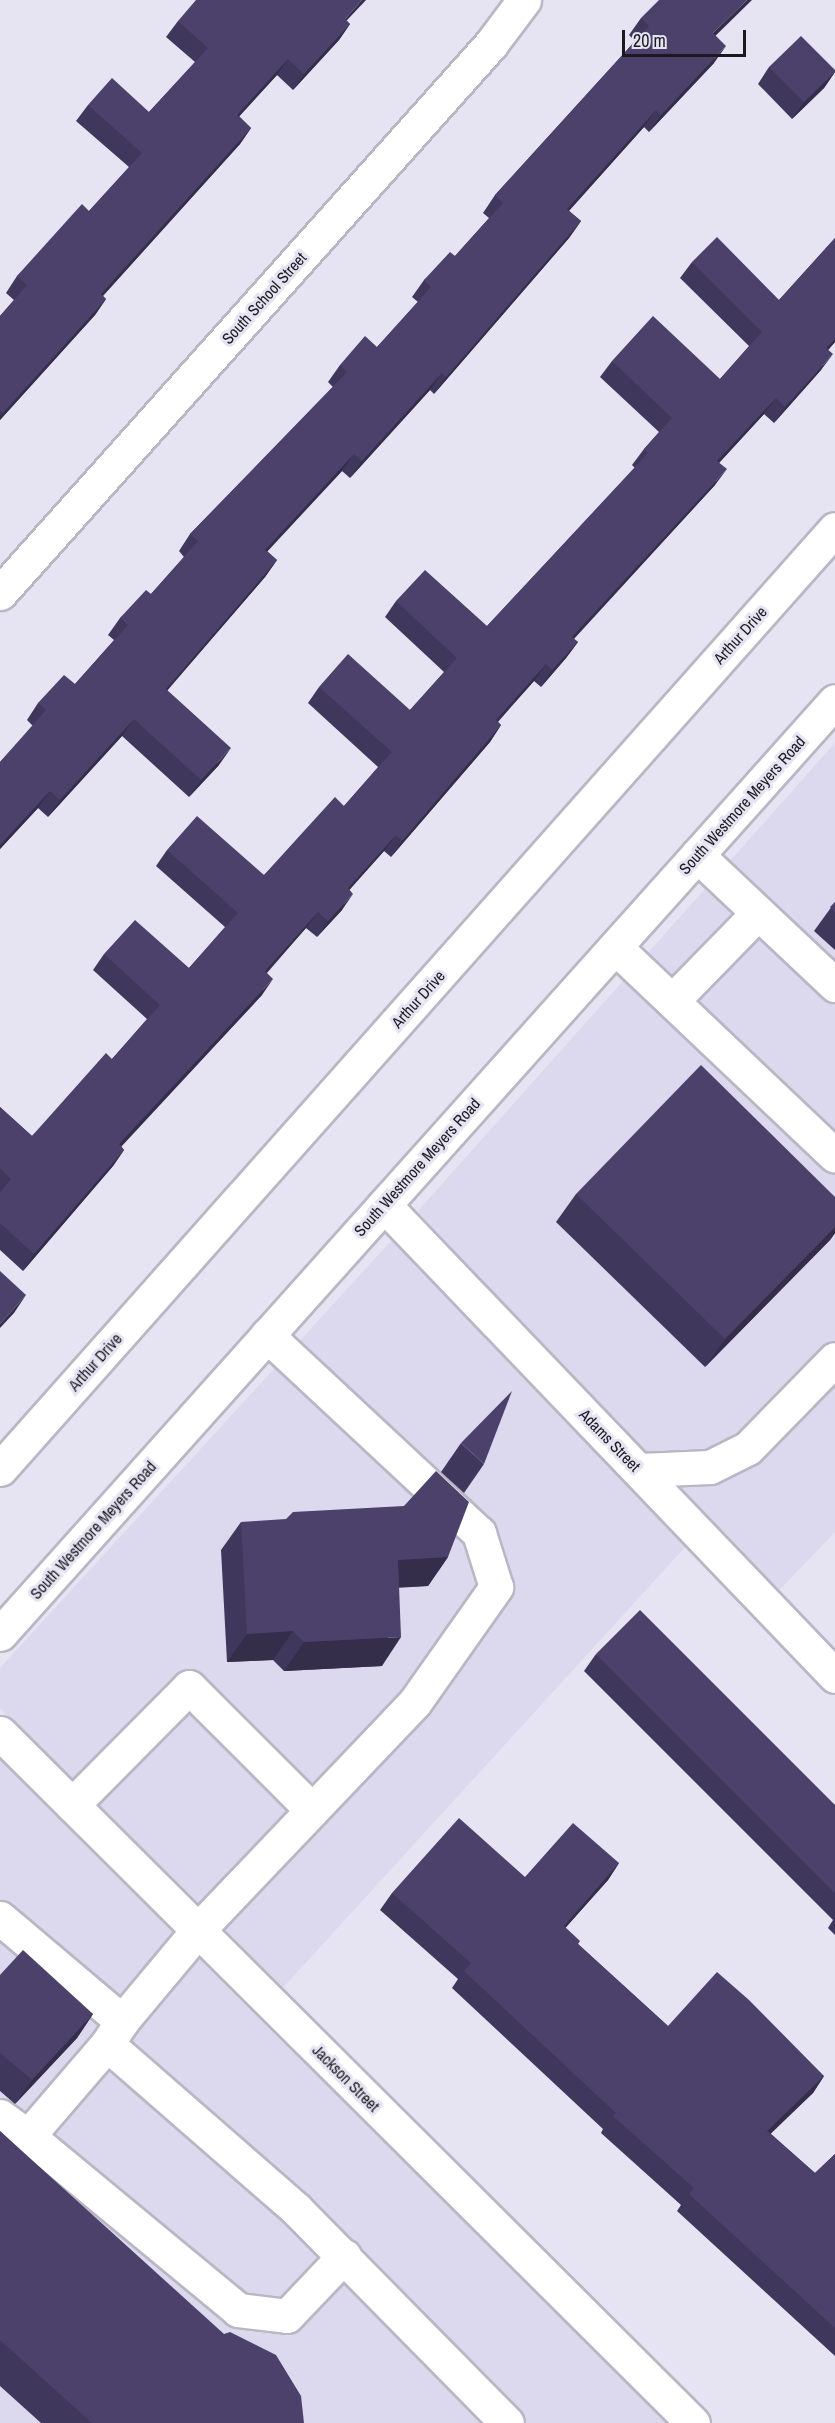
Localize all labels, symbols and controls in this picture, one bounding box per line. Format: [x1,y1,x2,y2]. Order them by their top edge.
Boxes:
scale bar [625,18,750,56]
text: 20 m [633,28,666,53]
street label: South School Street [218,248,310,348]
street label: Arthur Drive [709,602,771,668]
street label: South Westmore Meyers Road [675,732,809,878]
street label: Arthur Drive [387,966,449,1032]
street label: South Westmore Meyers Road [350,1094,484,1240]
street label: Arthur Drive [64,1329,126,1395]
street label: Adams Street [575,1405,645,1475]
street label: South Westmore Meyers Road [26,1457,160,1603]
street label: Jackson Street [309,2041,383,2115]

